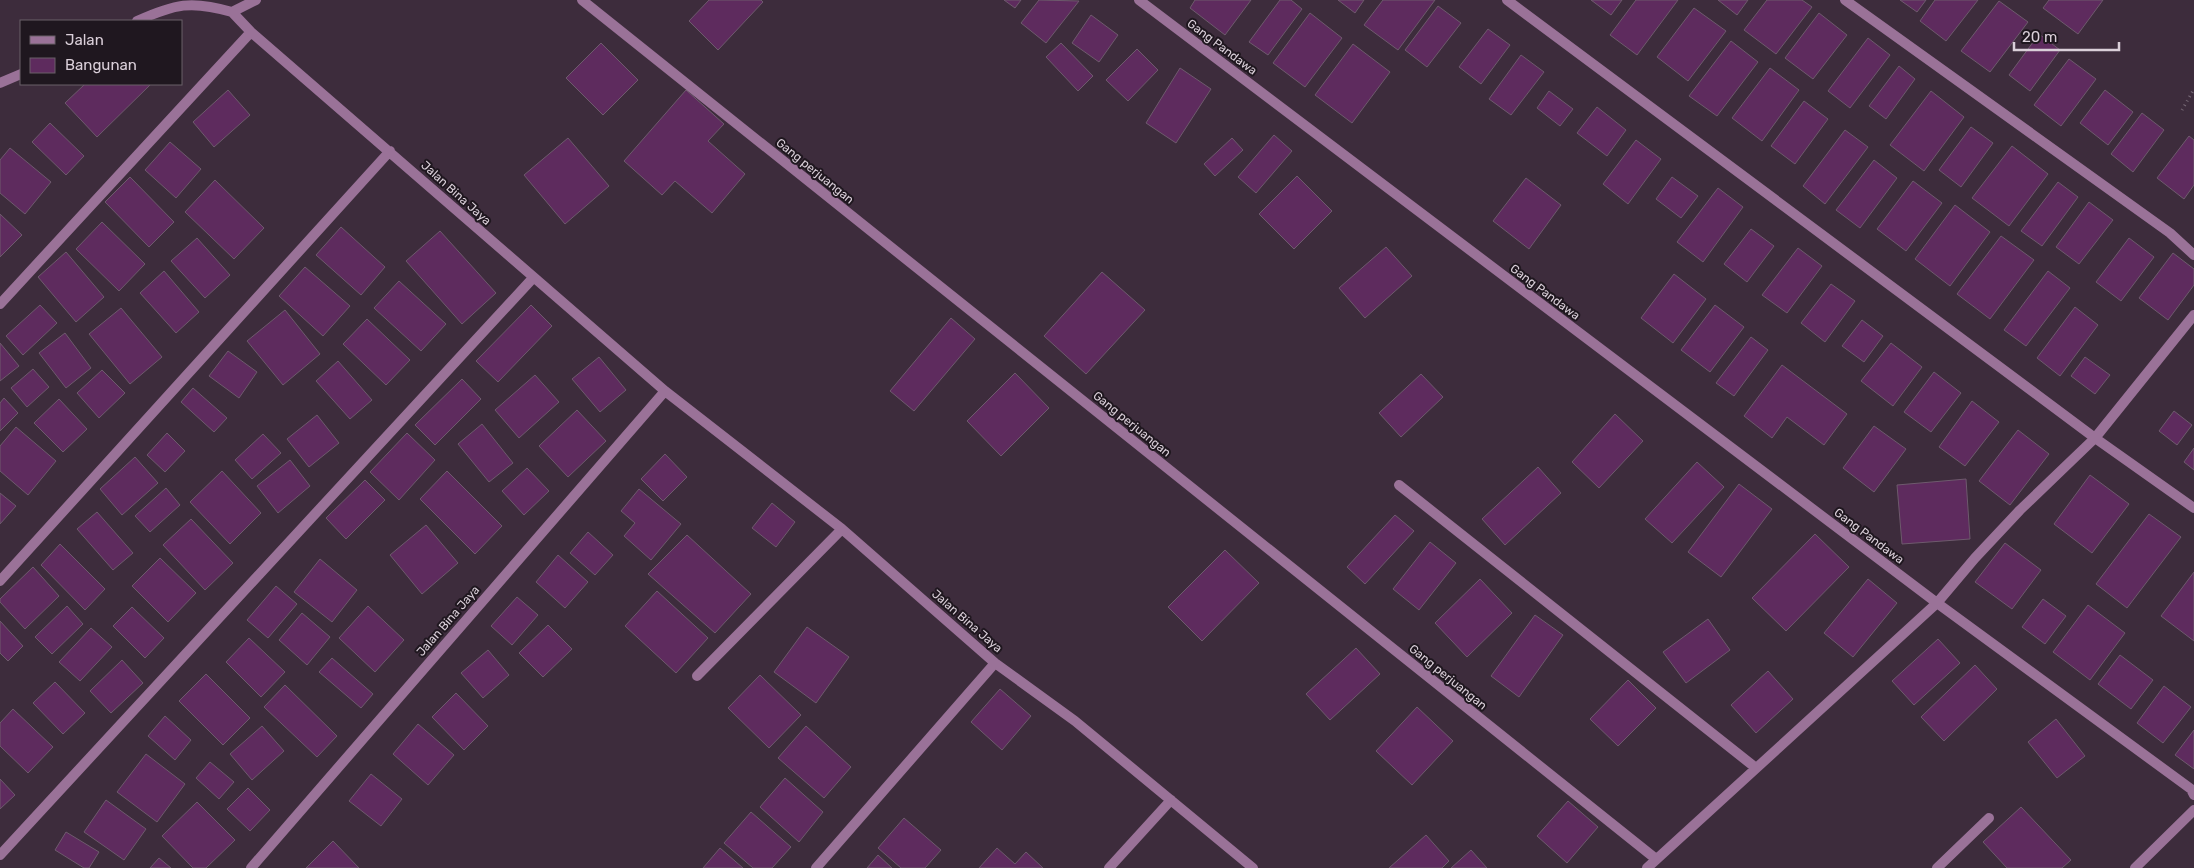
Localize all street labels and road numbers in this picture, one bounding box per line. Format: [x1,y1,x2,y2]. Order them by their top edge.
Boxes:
street label: Gang Pandawa [1184,16,1260,78]
street label: Gang perjuangan [773,135,857,207]
street label: Jalan Bina Jaya [418,158,494,228]
street label: Gang Pandawa [1507,261,1583,323]
street label: Gang perjuangan [1090,388,1174,460]
street label: Gang Pandawa [1831,505,1907,567]
street label: Jalan Bina Jaya [414,583,482,659]
street label: Jalan Bina Jaya [929,587,1005,655]
street label: Gang perjuangan [1406,641,1490,713]

